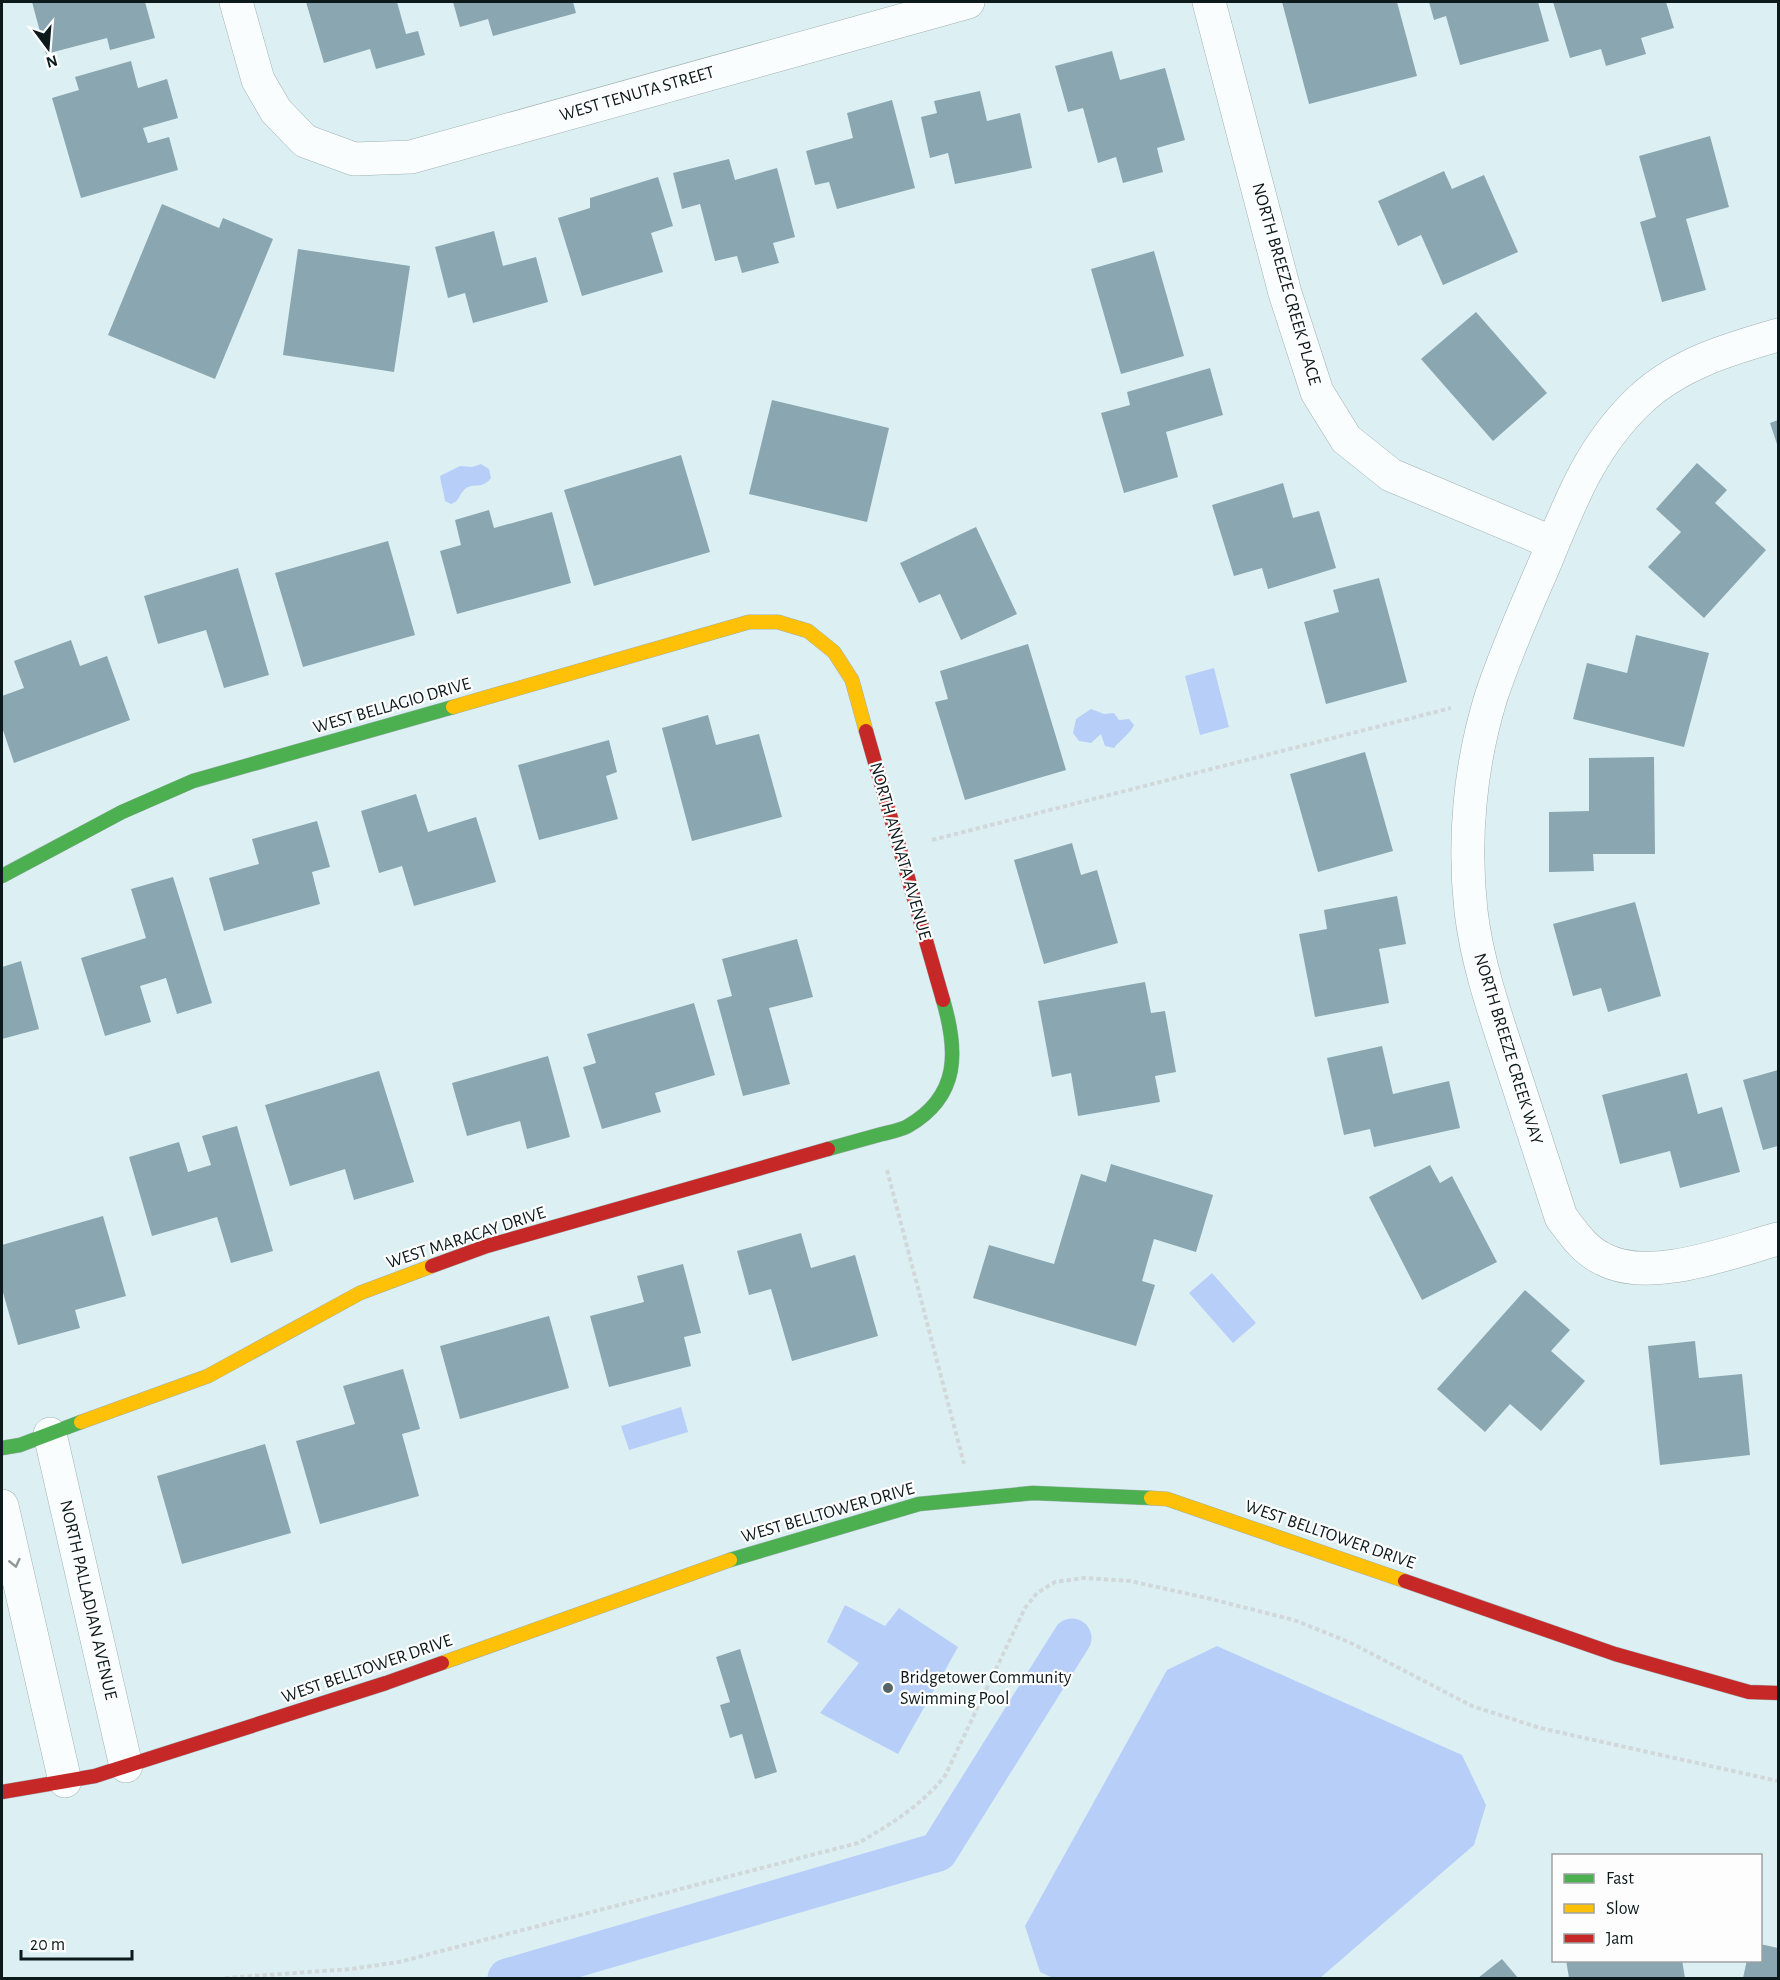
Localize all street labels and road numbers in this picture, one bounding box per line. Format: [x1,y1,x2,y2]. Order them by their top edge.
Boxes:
street label: WEST TENUTA STREET [558,63,717,125]
street label: NORTH BREEZE CREEK PLACE [1248,181,1324,388]
street label: WEST BELLAGIO DRIVE [311,675,473,737]
street label: NORTH ANNATA AVENUE [866,760,934,942]
street label: NORTH BREEZE CREEK WAY [1470,951,1546,1147]
street label: WEST MARACAY DRIVE [384,1204,548,1272]
street label: WEST BELLTOWER DRIVE [739,1480,917,1546]
street label: WEST BELLTOWER DRIVE [1242,1497,1418,1573]
street label: NORTH PALLADIAN AVENUE [56,1498,120,1702]
street label: WEST BELLTOWER DRIVE [279,1631,455,1707]

